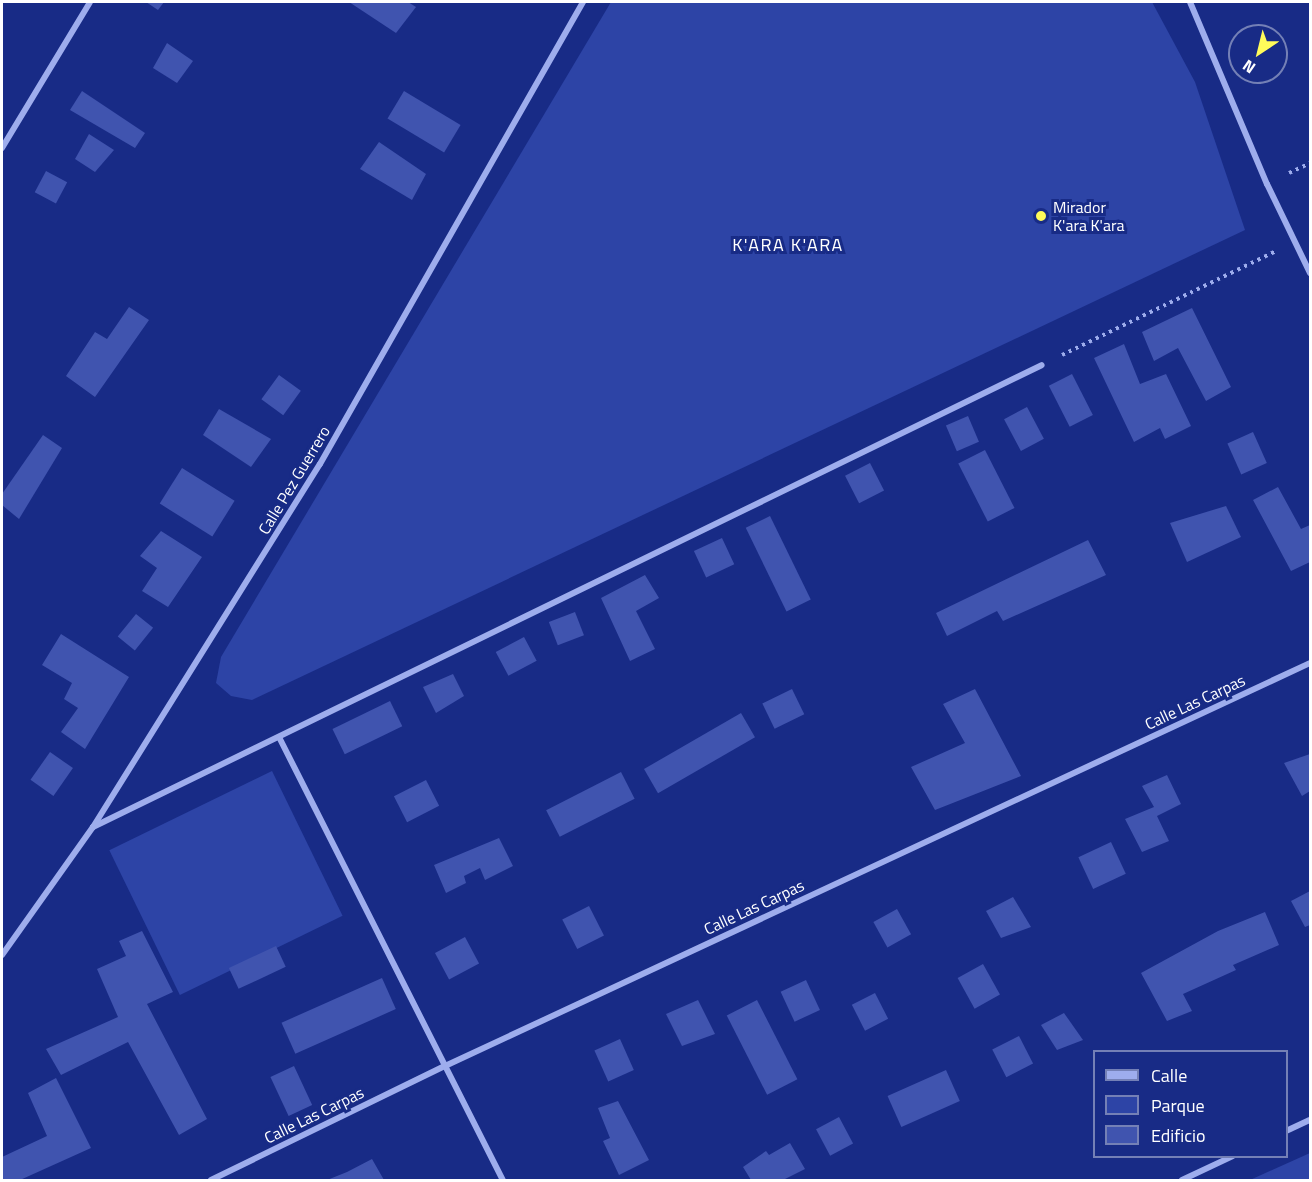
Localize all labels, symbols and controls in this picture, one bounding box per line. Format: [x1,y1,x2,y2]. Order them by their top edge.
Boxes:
north arrow [1228,24,1288,84]
text: N [1237,54,1260,80]
place label: Mirador K'ara K'ara [1053,197,1125,235]
marker: Mirador K'ara K'ara [1034,209,1048,223]
district label: K'ARA K'ARA [732,234,844,256]
street label: Calle Pez Guerrero [254,422,334,538]
street label: Calle Las Carpas [1142,670,1248,734]
street label: Calle Las Carpas [701,875,807,939]
legend [1093,1050,1288,1158]
text: Calle [1151,1062,1187,1089]
street label: Calle Las Carpas [261,1083,367,1147]
text: Parque [1151,1092,1205,1119]
text: Edificio [1151,1122,1205,1149]

